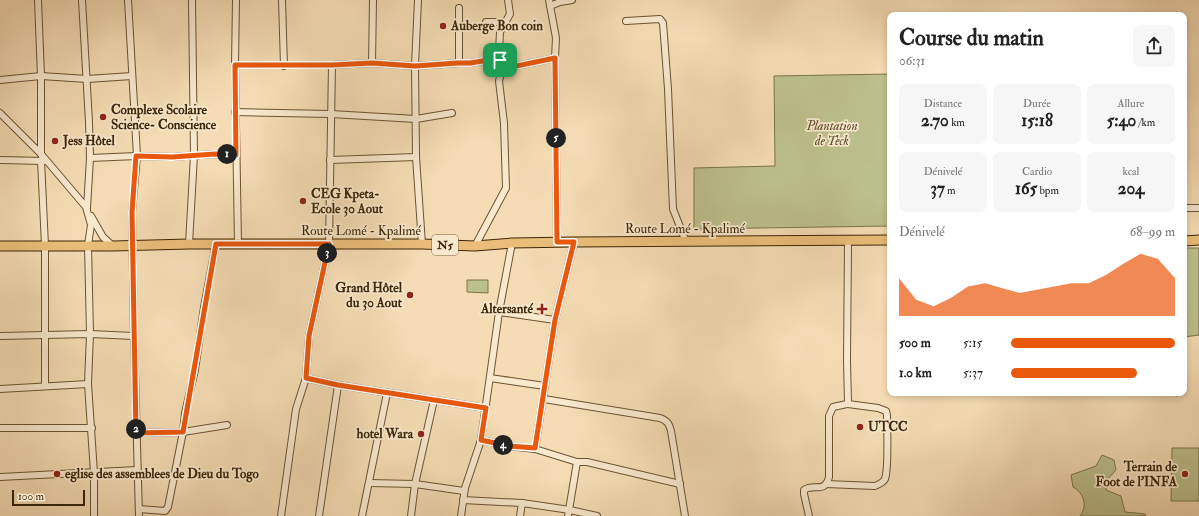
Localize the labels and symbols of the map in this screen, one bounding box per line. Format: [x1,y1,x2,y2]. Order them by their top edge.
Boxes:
place label: Auberge Bon coin [450,18,543,35]
marker: Auberge Bon coin [438,21,448,31]
pin [483,43,517,77]
place label: Complexe Scolaire Science- Conscience [111,102,217,133]
marker: Complexe Scolaire Science- Conscience [98,112,108,122]
park label: Plantation de Teck [805,118,858,149]
pin: 5 [546,128,566,148]
place label: Jess Hôtel [62,133,116,150]
marker: Jess Hôtel [50,136,60,146]
pin: 1 [217,144,237,164]
place label: CEG Kpeta- Ecole 30 Aout [311,186,384,217]
marker: CEG Kpeta- Ecole 30 Aout [298,196,308,206]
street label: Route Lomé - Kpalimé [625,221,746,238]
street label: Route Lomé - Kpalimé [301,223,422,240]
road number: N5 [432,235,458,255]
pin: 3 [317,243,337,263]
place label: Grand Hôtel du 30 Aout [335,280,403,311]
marker: Grand Hôtel du 30 Aout [405,290,415,300]
place label: Altersanté [480,301,534,317]
marker: Altersanté [536,303,548,315]
pin: 2 [126,419,146,439]
place label: UTCC [868,419,908,435]
marker: UTCC [855,422,865,432]
place label: hotel Wara [357,426,414,442]
marker: hotel Wara [416,429,426,439]
pin: 4 [493,435,513,455]
place label: Terrain de Foot de l'INFA [1096,459,1178,490]
place label: eglise des assemblees de Dieu du Togo [65,466,260,483]
marker: eglise des assemblees de Dieu du Togo [52,469,62,479]
marker: Terrain de Foot de l'INFA [1180,469,1190,479]
scale bar [12,488,85,507]

